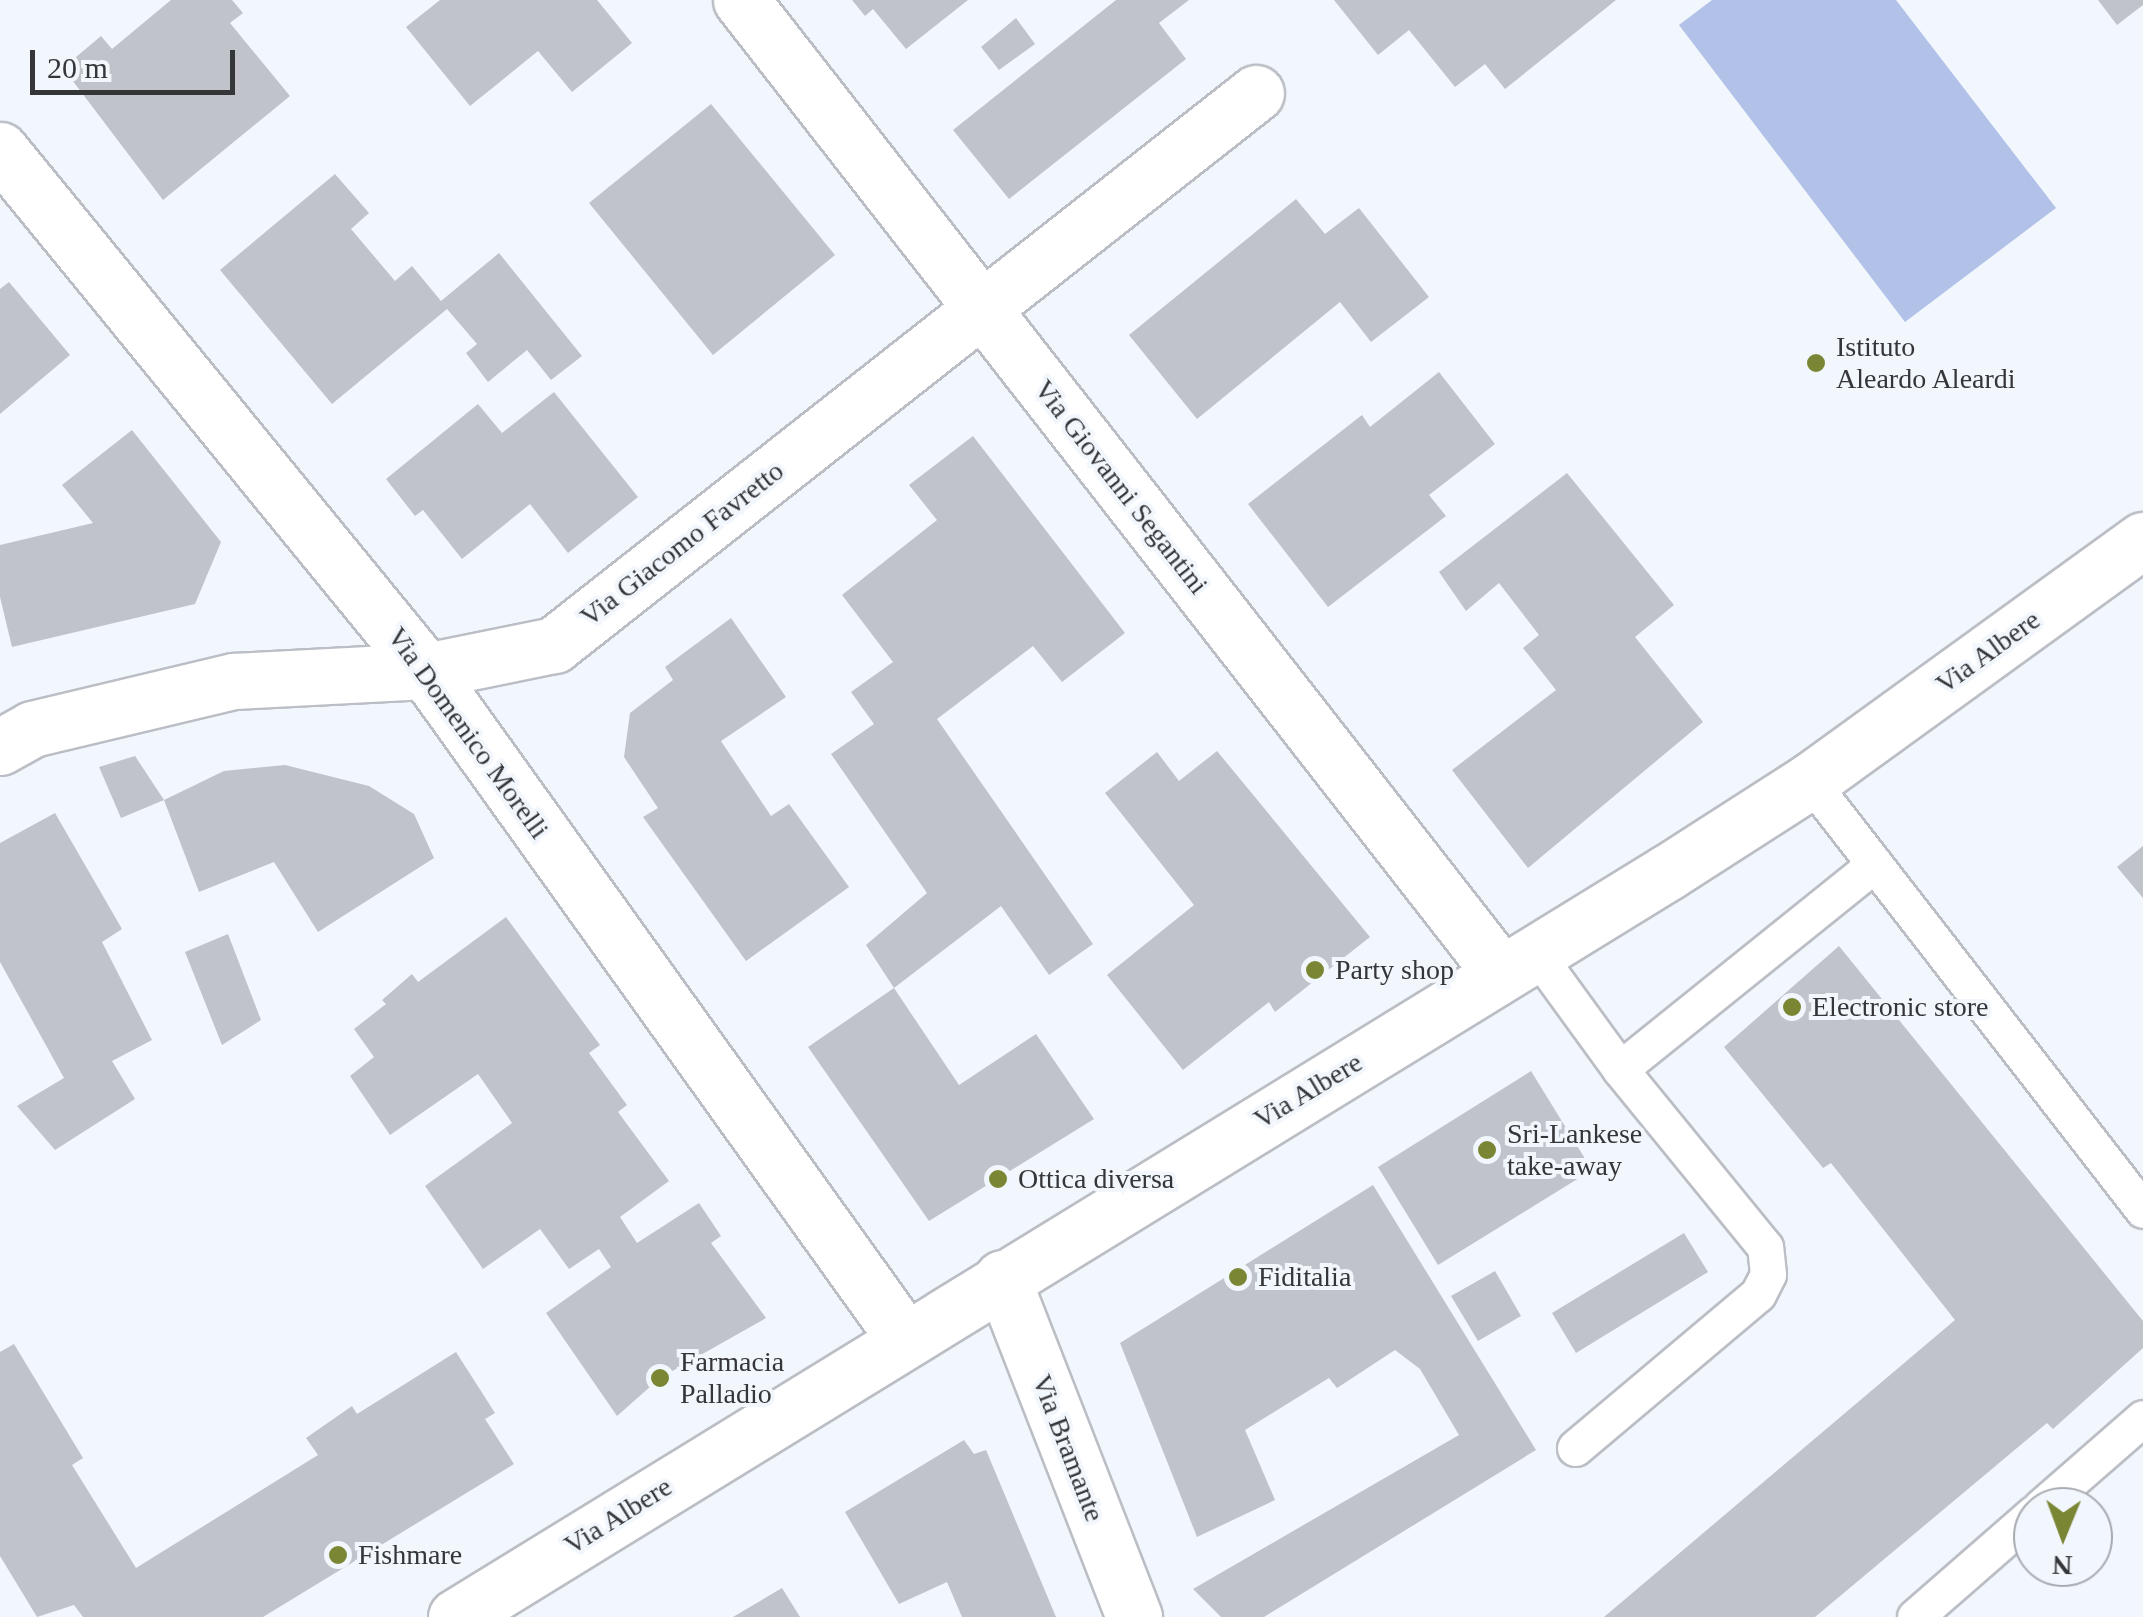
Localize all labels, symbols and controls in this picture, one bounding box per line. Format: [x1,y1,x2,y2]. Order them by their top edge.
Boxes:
scale bar [35,30,240,92]
text: 20 m [47,51,108,84]
place label: Istituto Aleardo Aleardi [1836,330,2017,396]
marker: Istituto Aleardo Aleardi [1805,352,1827,374]
street label: Via Giovanni Segantini [1027,373,1215,601]
street label: Via Giacomo Favretto [574,454,790,634]
street label: Via Albere [1929,603,2047,701]
street label: Via Domenico Morelli [380,621,556,845]
place label: Party shop [1335,953,1454,987]
marker: Party shop [1304,959,1326,981]
place label: Electronic store [1812,990,1988,1024]
marker: Electronic store [1781,996,1803,1018]
street label: Via Albere [1247,1045,1369,1137]
place label: Sri-Lankese take-away [1507,1117,1642,1183]
marker: Sri-Lankese take-away [1476,1139,1498,1161]
place label: Ottica diversa [1018,1162,1174,1196]
marker: Ottica diversa [987,1168,1009,1190]
place label: Fiditalia [1258,1260,1351,1294]
marker: Fiditalia [1227,1266,1249,1288]
place label: Farmacia Palladio [680,1345,784,1411]
marker: Farmacia Palladio [649,1367,671,1389]
street label: Via Bramante [1025,1370,1111,1526]
street label: Via Albere [557,1469,679,1563]
north arrow [2013,1487,2113,1587]
place label: Fishmare [358,1538,462,1572]
marker: Fishmare [327,1544,349,1566]
text: N [2052,1550,2073,1581]

